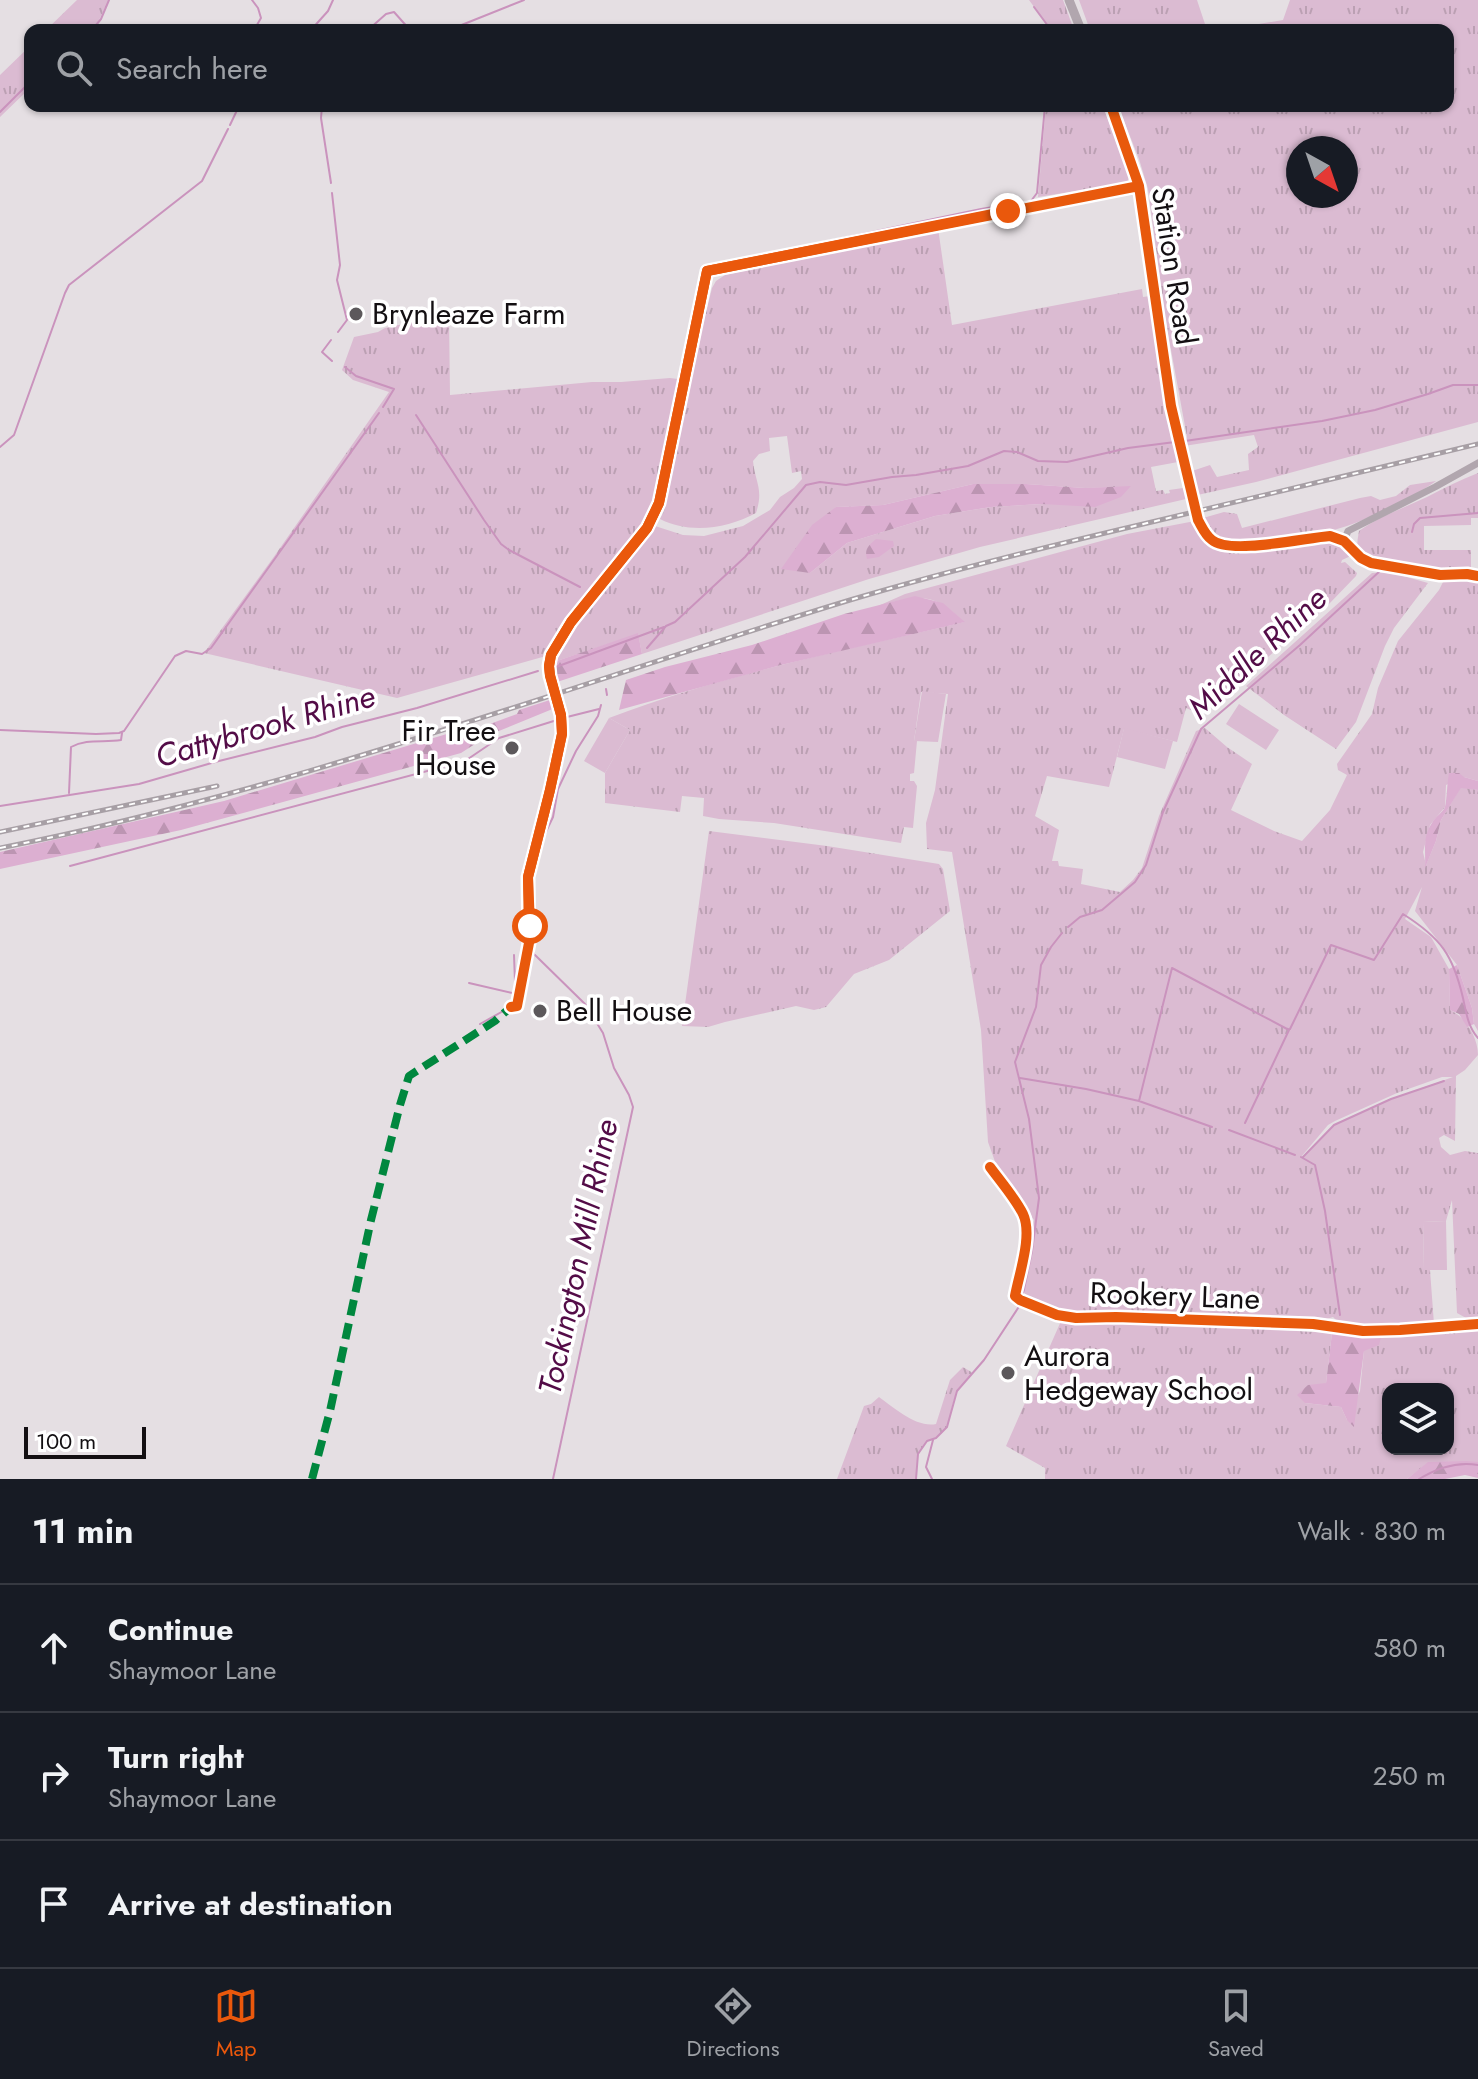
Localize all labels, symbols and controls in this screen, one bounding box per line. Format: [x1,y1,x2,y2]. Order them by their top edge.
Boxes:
search box [24,24,1454,112]
icon: search [52,46,96,90]
text: Search here [116,47,268,90]
north arrow [1286,136,1358,208]
street label: Station Road [1141,184,1208,348]
route end [990,193,1026,229]
place label: Brynleaze Farm [372,292,566,335]
marker: Brynleaze Farm [347,305,365,323]
water label: Middle Rhine [1177,576,1337,730]
water label: Cattybrook Rhine [150,673,380,779]
place label: Fir Tree House [402,709,496,786]
marker: Fir Tree House [503,739,521,757]
route start [512,908,548,944]
place label: Bell House [556,989,692,1032]
marker: Bell House [531,1002,549,1020]
water label: Tockington Mill Rhine [526,1115,630,1399]
street label: Rookery Lane [1089,1271,1261,1320]
place label: Aurora Hedgeway School [1024,1334,1253,1411]
marker: Aurora Hedgeway School [999,1364,1017,1382]
map controls [1382,1383,1454,1455]
button: layers [1382,1383,1454,1455]
scale bar [24,1423,146,1459]
text: 100 m [36,1425,96,1457]
text: 11 min [32,1507,134,1556]
text: Walk · 830 m [1297,1512,1446,1550]
text: Continue [108,1608,234,1651]
icon: ahead [32,1626,76,1670]
text: 580 m [1373,1629,1446,1667]
text: Shaymoor Lane [108,1651,276,1689]
text: Turn right [108,1736,244,1779]
icon: right [32,1754,76,1798]
text: 250 m [1373,1757,1446,1795]
text: Shaymoor Lane [108,1779,276,1817]
icon: arrive [32,1882,76,1926]
text: Arrive at destination [108,1883,393,1926]
tab: Map [214,1984,258,2064]
tab: Directions [687,1984,780,2064]
tab: Saved [1208,1984,1264,2064]

